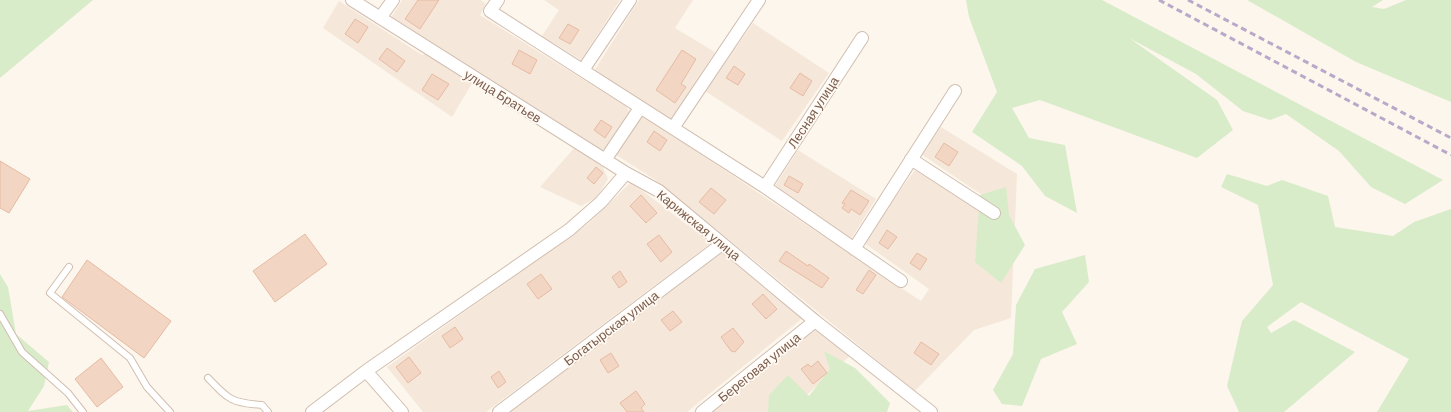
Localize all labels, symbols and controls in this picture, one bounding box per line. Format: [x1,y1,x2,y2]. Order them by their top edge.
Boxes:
street label: улица Братьев [461,66,545,126]
street label: Лесная улица [784,73,842,151]
street label: Карижская улица [654,186,745,264]
street label: Богатырская улица [560,287,662,369]
street label: Береговая улица [715,328,804,405]

